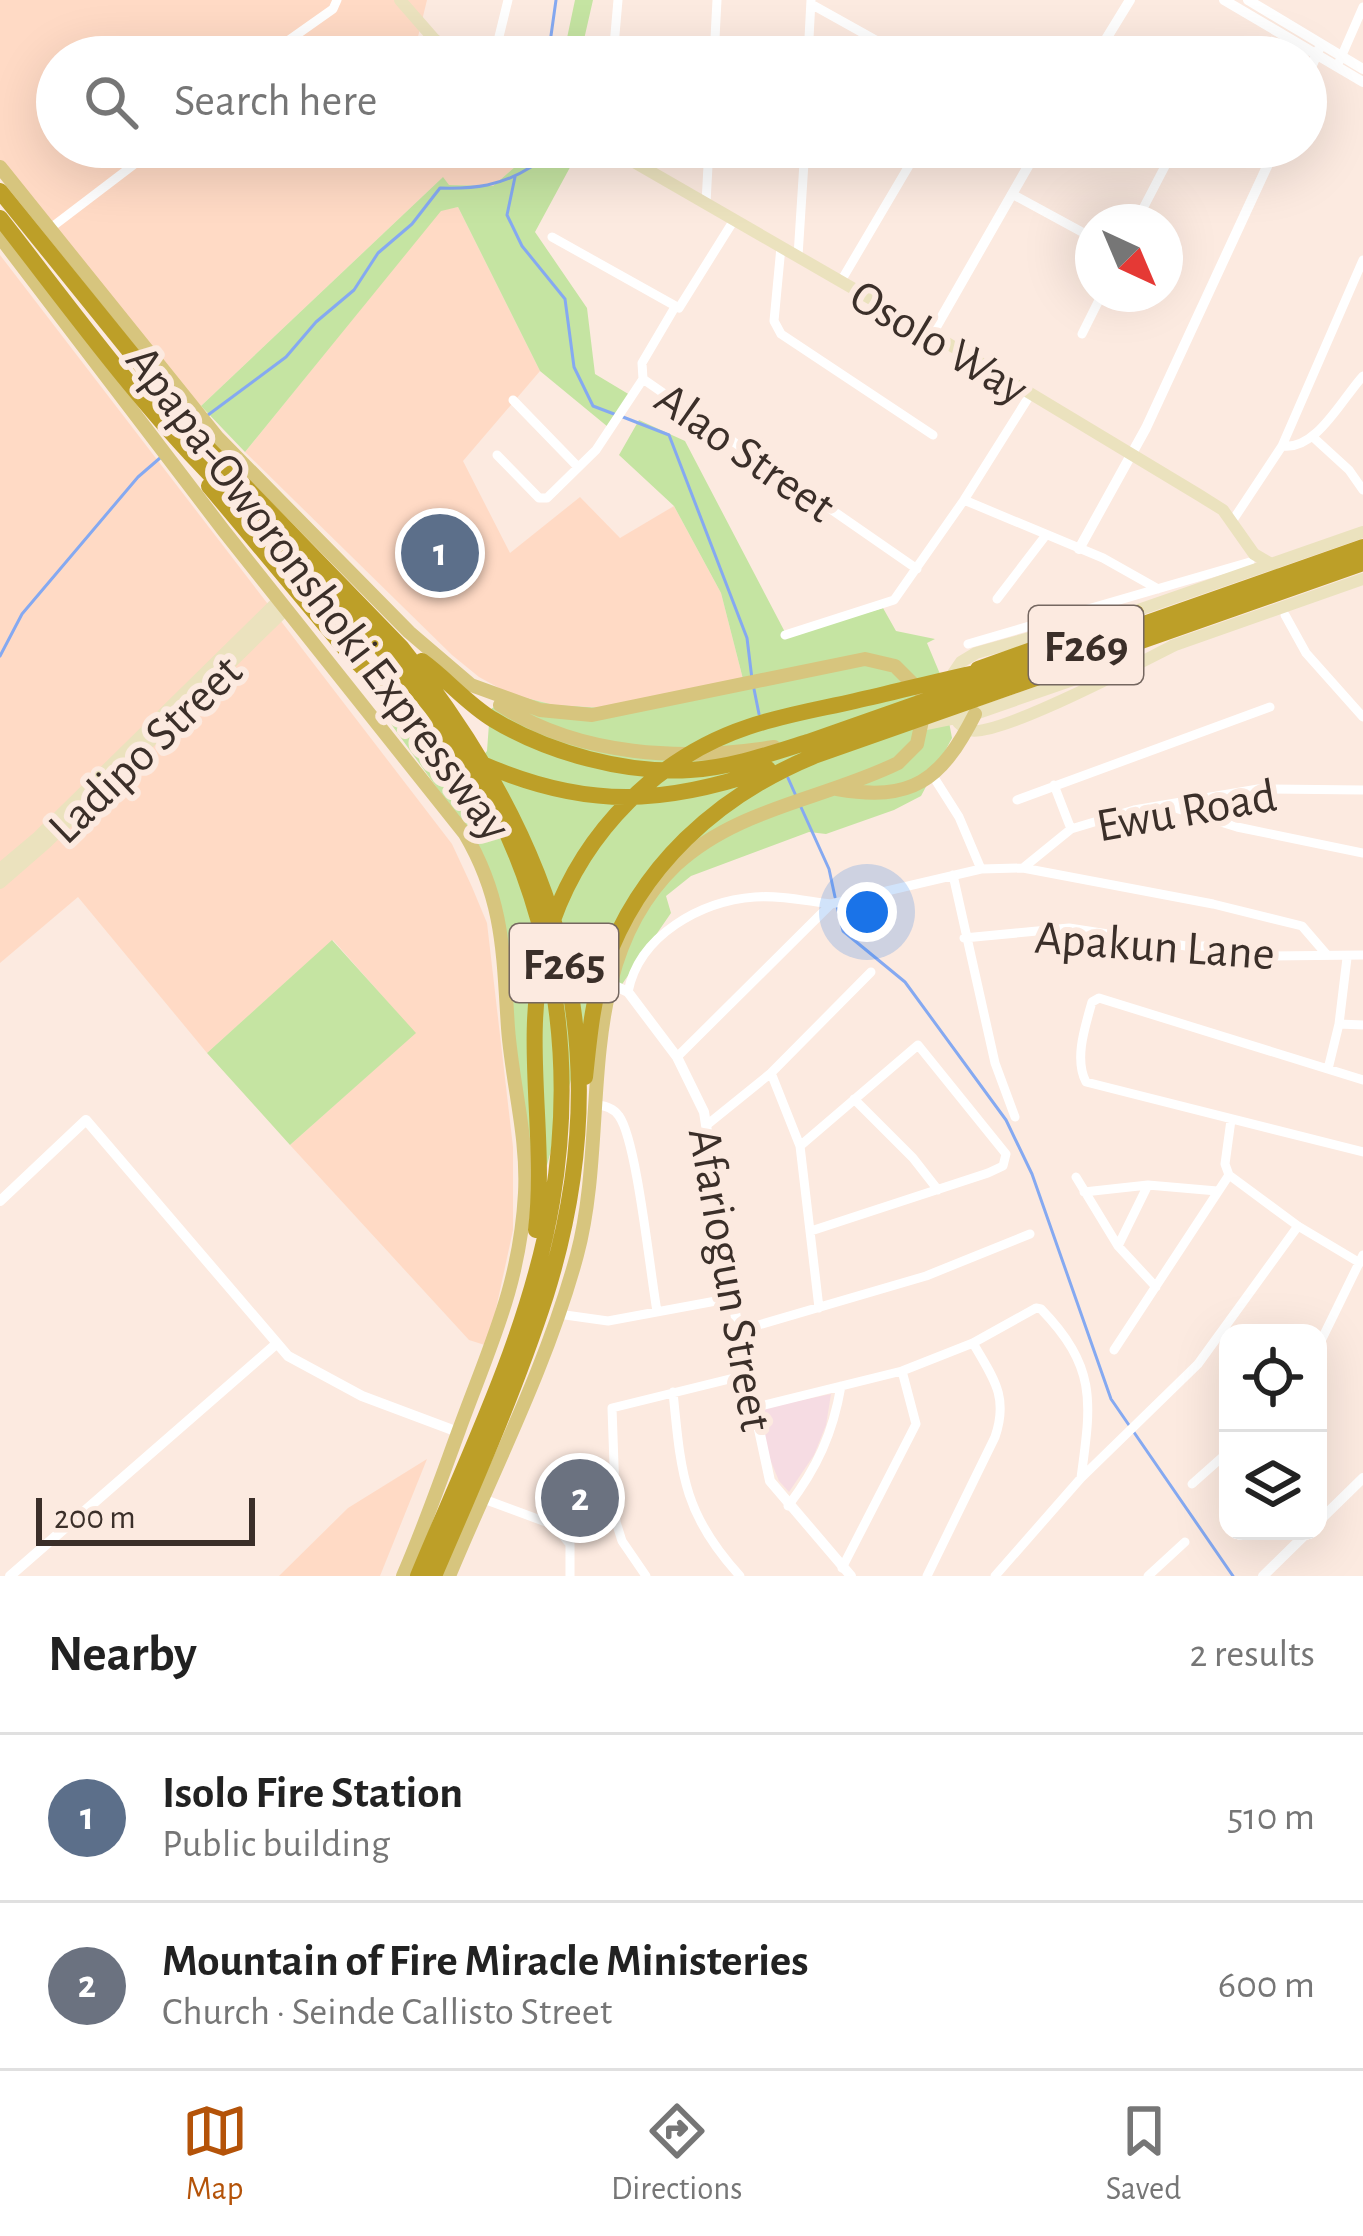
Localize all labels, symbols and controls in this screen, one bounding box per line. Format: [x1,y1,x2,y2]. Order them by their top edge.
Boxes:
search box [36,36,1327,168]
icon: search [78,69,144,135]
text: Search here [174,79,377,124]
north arrow [1075,204,1183,312]
street label: Osolo Way [841,272,1035,415]
street label: Apapa-Oworonshoki Expressway [116,337,519,850]
street label: Alao Street [646,375,843,532]
pin: 1 [401,508,479,598]
road number: F269 [1029,606,1143,684]
street label: Ladipo Street [40,647,252,853]
street label: Ewu Road [1093,773,1280,851]
your location [837,882,897,942]
street label: Apakun Lane [1033,915,1276,979]
road number: F265 [510,924,618,1002]
street label: Afariogun Street [679,1124,779,1435]
map controls [1219,1324,1327,1540]
button: locate [1219,1324,1327,1432]
button: layers [1219,1432,1327,1540]
pin: 2 [541,1453,619,1543]
scale bar [36,1492,255,1545]
text: 200 m [54,1502,136,1535]
text: Nearby [48,1629,197,1680]
text: 2 results [1189,1635,1315,1674]
text: Isolo Fire Station [162,1771,463,1816]
text: 1 [80,1798,94,1837]
text: 510 m [1227,1798,1315,1837]
text: Public building [162,1825,390,1864]
text: Mountain of Fire Miracle Ministeries [162,1939,808,1984]
text: 2 [78,1966,96,2005]
text: 600 m [1218,1966,1315,2005]
text: Church · Seinde Callisto Street [162,1993,612,2032]
tab: Map [182,2098,248,2210]
tab: Directions [611,2098,742,2210]
tab: Saved [1106,2098,1181,2210]

